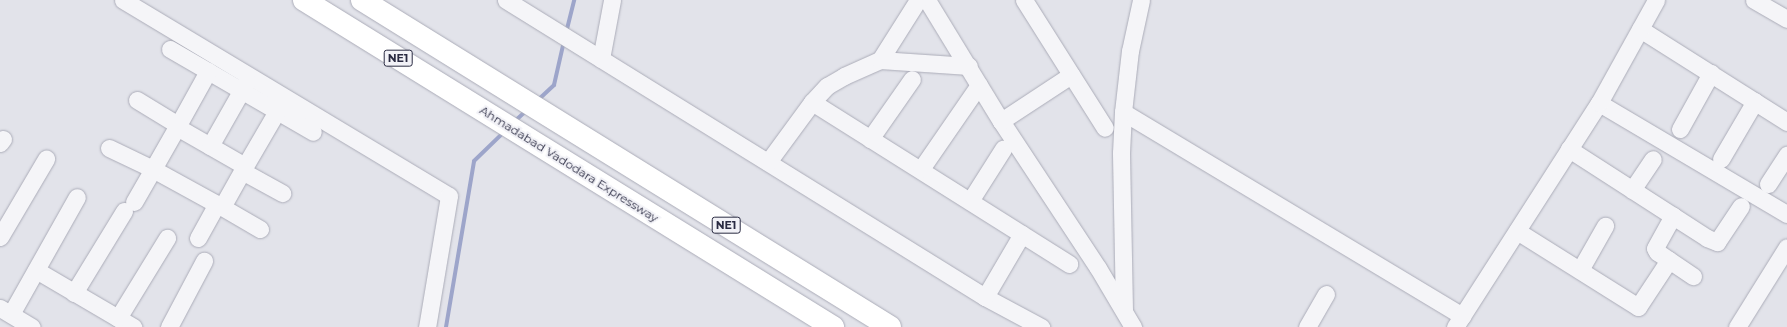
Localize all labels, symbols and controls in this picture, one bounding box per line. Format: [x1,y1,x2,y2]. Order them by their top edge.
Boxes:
road number: NE1 [383,49,413,67]
street label: Ahmadabad Vadodara Expressway [477,103,661,225]
road number: NE1 [711,216,741,234]

